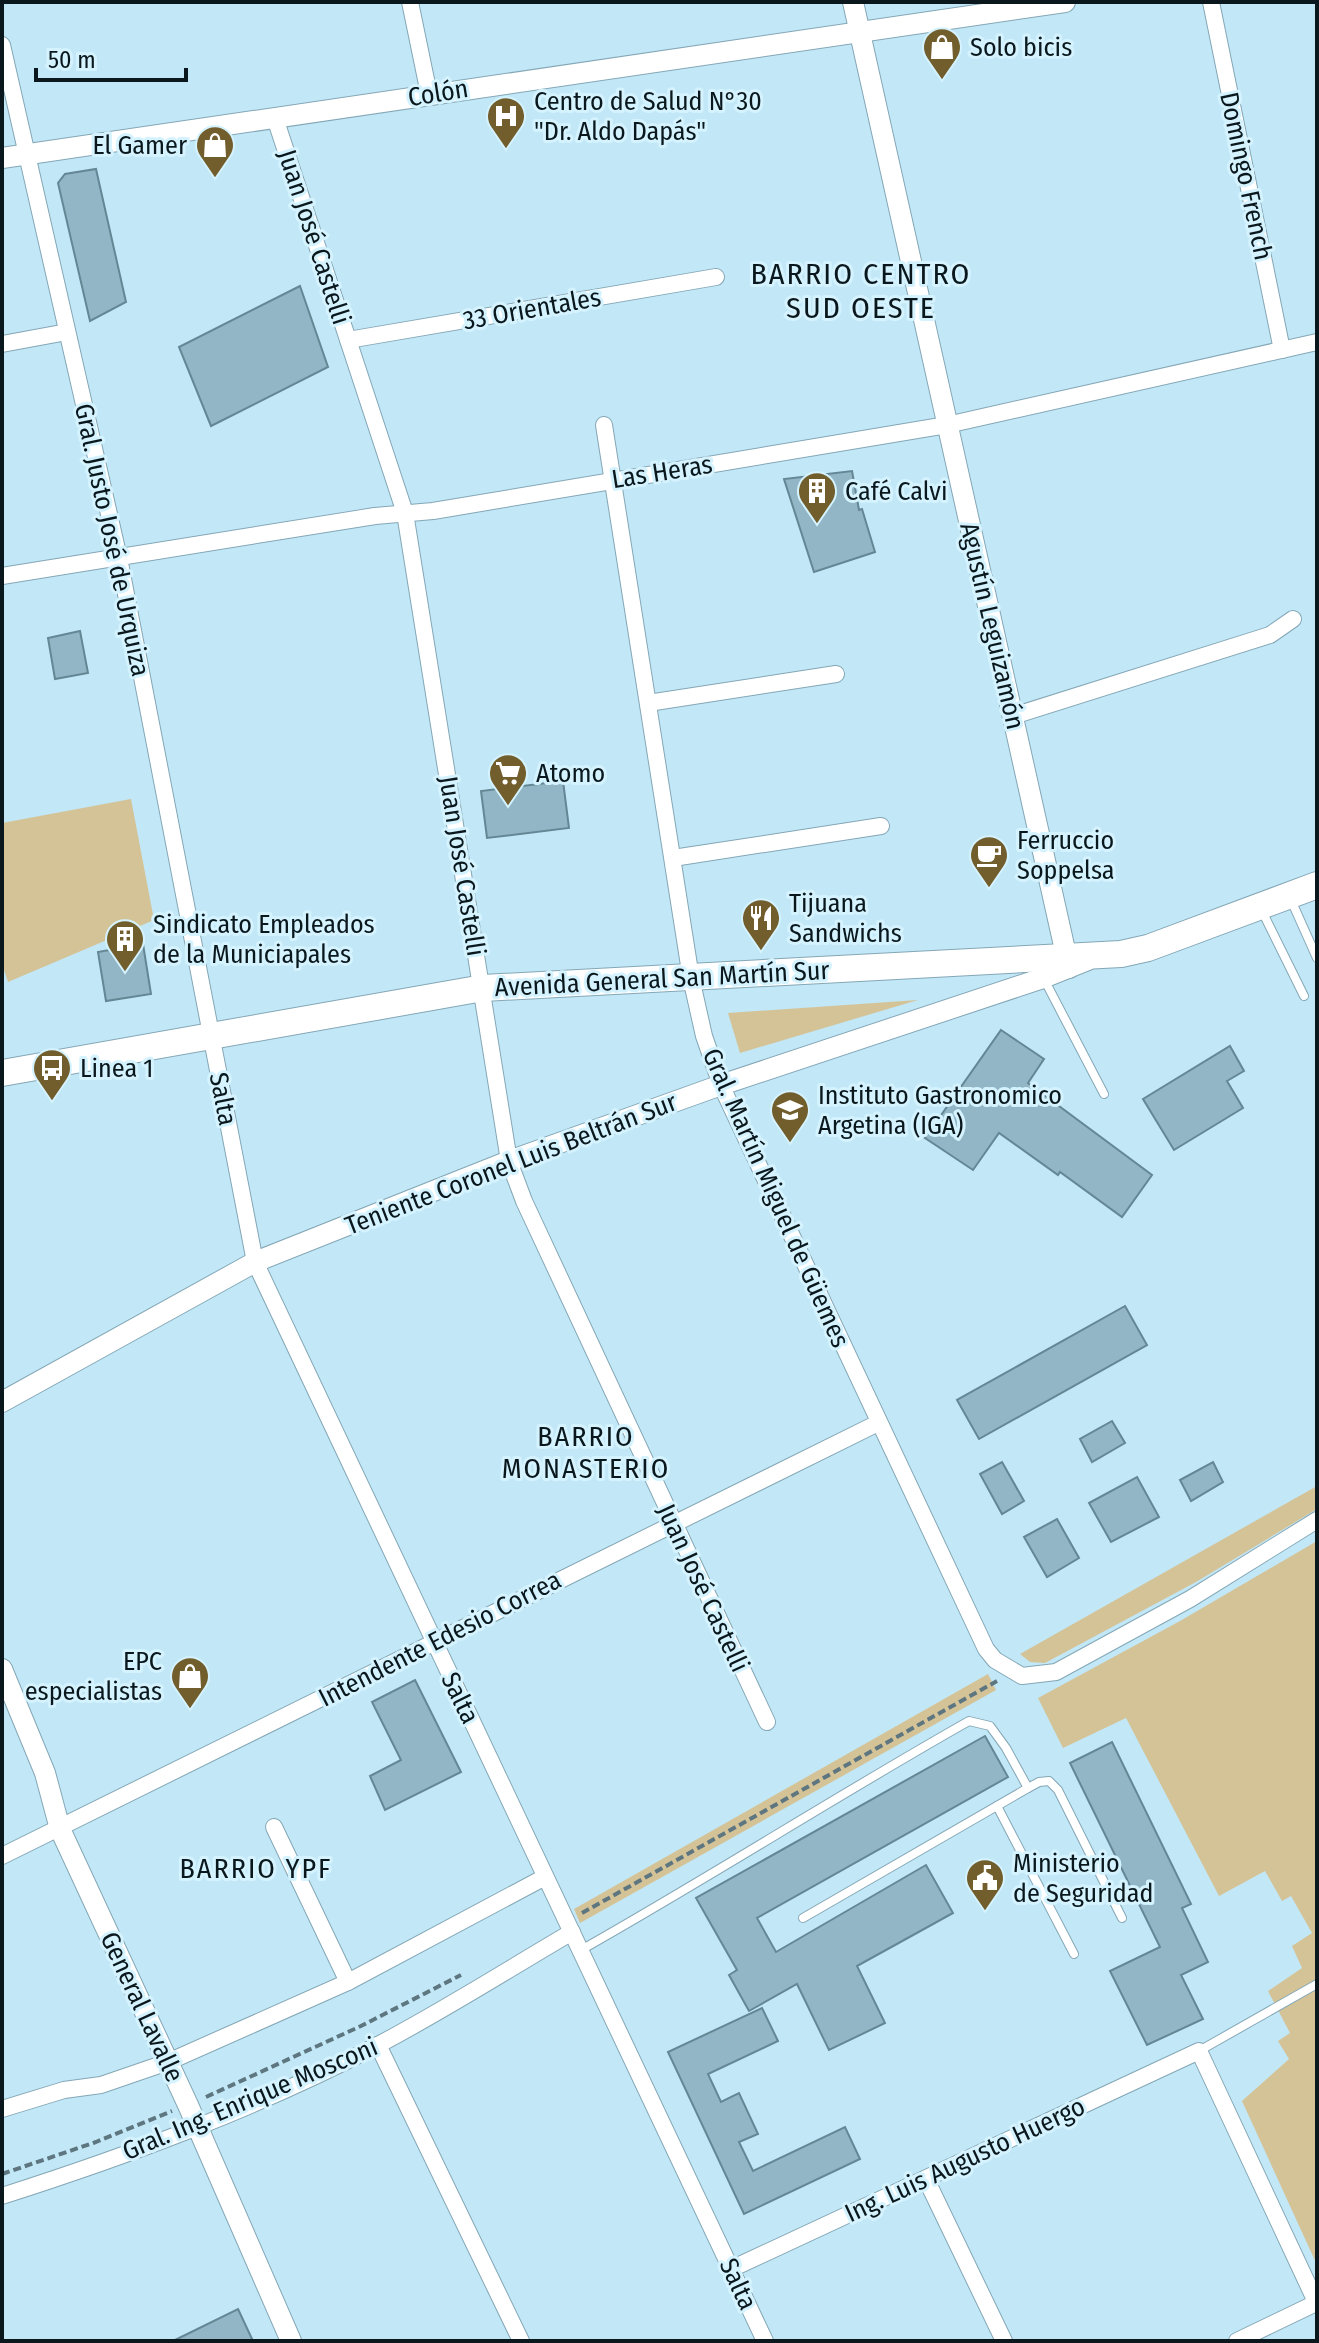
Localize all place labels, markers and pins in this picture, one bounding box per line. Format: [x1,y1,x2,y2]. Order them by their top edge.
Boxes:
shop icon: Solo bicis [921,26,963,81]
place label: Solo bicis [970,32,1072,63]
place label: Centro de Salud N°30 "Dr. Aldo Dapás" [534,86,762,147]
hospital icon: Centro de Salud N°30 "Dr. Aldo Dapás" [485,95,527,150]
shop icon: El Gamer [194,124,236,179]
place label: El Gamer [92,130,187,161]
building icon: Café Calvi [796,470,838,525]
place label: Café Calvi [845,476,948,507]
supermarket icon: Atomo [487,752,529,807]
place label: Atomo [536,758,605,789]
place label: Ferruccio Soppelsa [1017,825,1115,886]
cafe icon: Ferruccio Soppelsa [968,834,1010,889]
place label: Tijuana Sandwichs [789,888,902,949]
restaurant icon: Tijuana Sandwichs [740,897,782,952]
place label: Sindicato Empleados de la Municiapales [153,909,375,970]
building icon: Sindicato Empleados de la Municiapales [104,918,146,973]
bus stop icon: Linea 1 [31,1047,73,1102]
place label: Linea 1 [80,1053,153,1084]
place label: Instituto Gastronomico Argetina (IGA) [818,1080,1062,1141]
school or university icon: Instituto Gastronomico Argetina (IGA) [769,1089,811,1144]
place label: EPC especialistas [25,1646,162,1707]
shop icon: EPC especialistas [169,1655,211,1710]
place label: Ministerio de Seguridad [1013,1848,1153,1909]
public building icon: Ministerio de Seguridad [964,1857,1006,1912]

